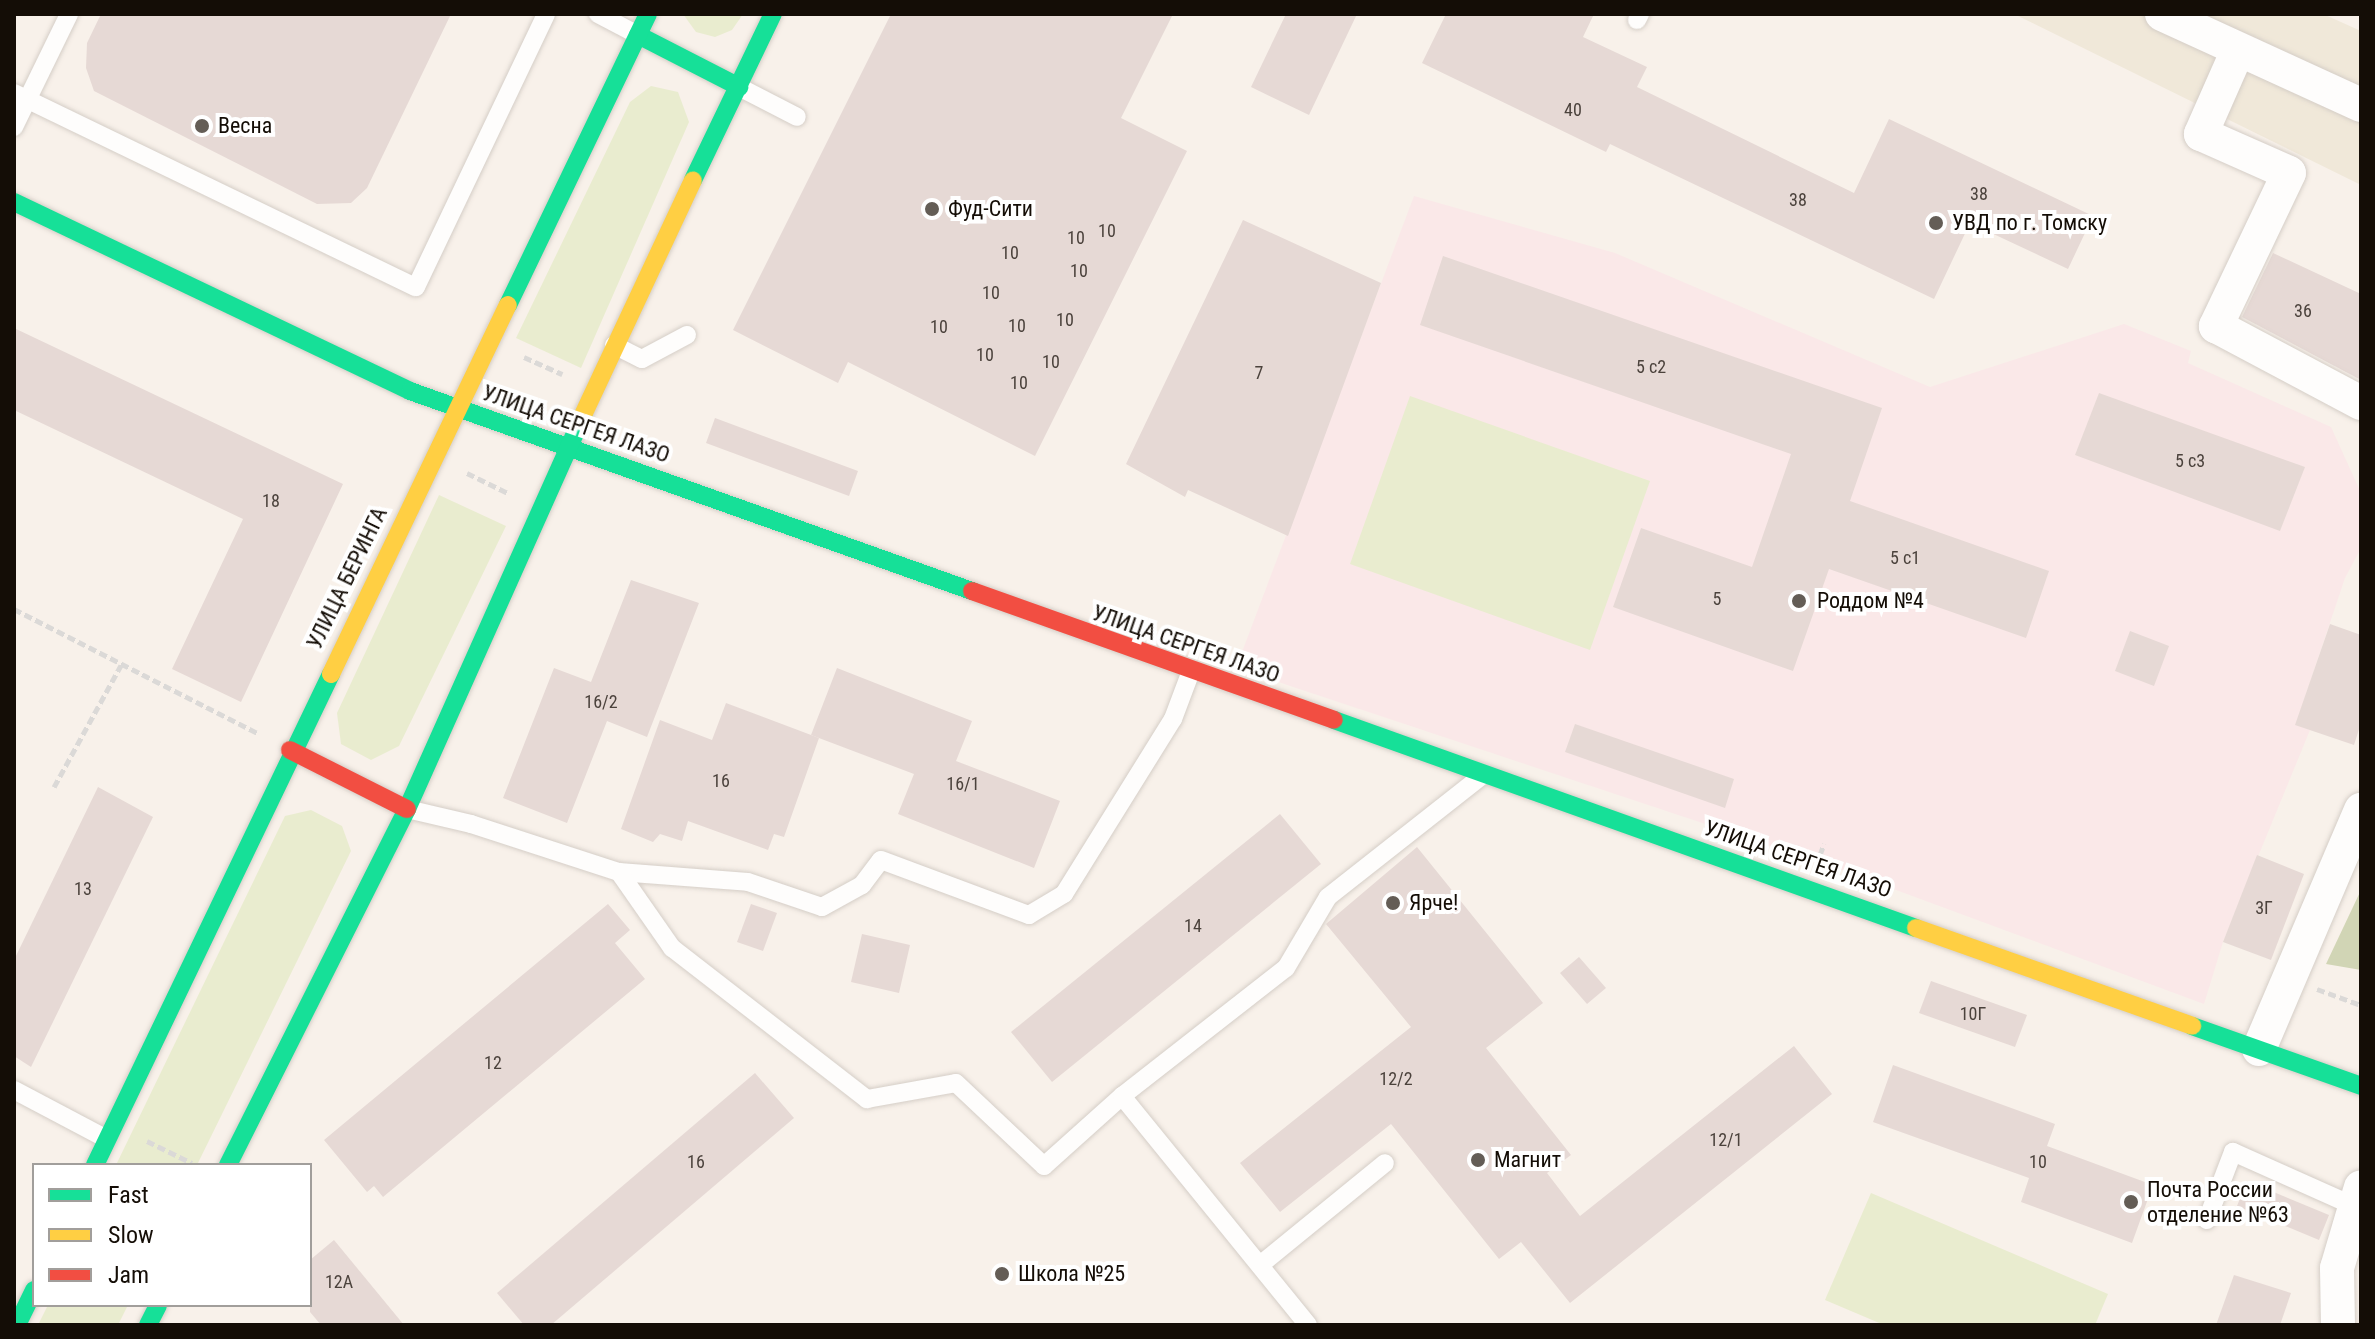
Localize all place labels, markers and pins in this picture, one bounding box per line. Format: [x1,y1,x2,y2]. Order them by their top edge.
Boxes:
place label: Весна [218,113,272,139]
marker: Весна [193,117,211,135]
place label: Фуд-Сити [948,196,1033,222]
marker: Фуд-Сити [923,200,941,218]
place label: УВД по г. Томску [1952,210,2107,236]
marker: УВД по г. Томску [1927,214,1945,232]
place label: Роддом №4 [1817,588,1924,614]
marker: Роддом №4 [1788,590,1810,612]
place label: Ярче! [1409,890,1459,916]
marker: Ярче! [1384,894,1402,912]
place label: Магнит [1494,1147,1561,1173]
marker: Магнит [1469,1151,1487,1169]
place label: Почта России отделение №63 [2147,1176,2289,1228]
marker: Почта России отделение №63 [2122,1193,2140,1211]
place label: Школа №25 [1018,1261,1125,1287]
marker: Школа №25 [993,1265,1011,1283]

